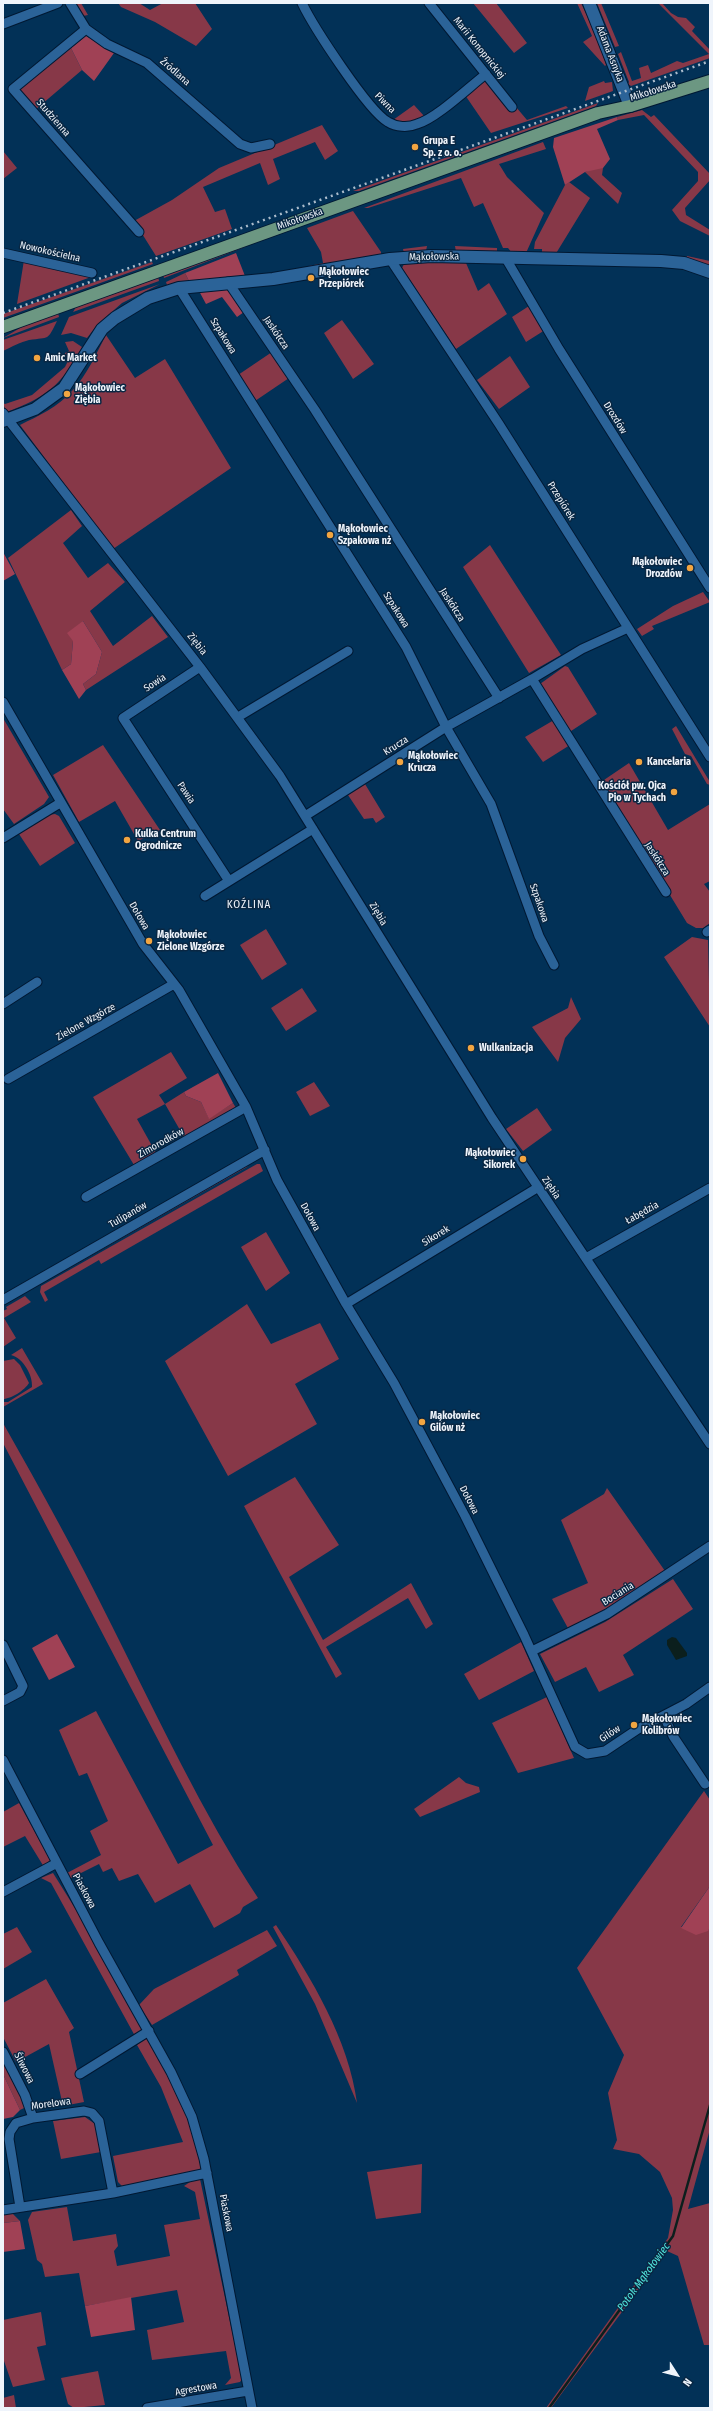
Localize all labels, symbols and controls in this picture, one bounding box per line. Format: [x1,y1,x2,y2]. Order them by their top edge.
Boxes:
street label: Marii Konopnickiej [450,15,508,81]
street label: Adama Asnyka [594,24,626,84]
street label: Źródlana [157,56,193,88]
street label: Mikołowska [628,78,678,104]
street label: Piwna [372,90,398,116]
street label: Studzienna [33,97,73,139]
place label: Grupa E Sp. z o. o. [423,135,461,158]
marker: Grupa E Sp. z o. o. [410,142,420,152]
street label: Mikołowska [276,205,324,233]
street label: Nowokościelna [19,239,81,265]
street label: Mąkołowska [409,251,459,263]
place label: Mąkołowiec Przepiórek [319,266,369,290]
marker: Mąkołowiec Przepiórek [306,273,316,283]
street label: Jaskółcza [261,314,291,352]
street label: Szpakowa [207,316,239,356]
place label: Amic Market [45,352,96,364]
marker: Amic Market [32,353,42,363]
place label: Mąkołowiec Ziębia [75,382,125,406]
marker: Mąkołowiec Ziębia [62,389,72,399]
street label: Drozdów [601,400,629,436]
street label: Przepiórek [544,480,578,522]
place label: Mąkołowiec Szpakowa nż [338,523,391,546]
marker: Mąkołowiec Szpakowa nż [325,530,335,540]
place label: Mąkołowiec Drozdów [632,556,682,580]
marker: Mąkołowiec Drozdów [685,563,695,573]
street label: Jaskółcza [437,586,467,624]
street label: Szpakowa [380,590,412,630]
street label: Ziębia [185,630,209,658]
street label: Sowia [142,671,168,695]
street label: Krucza [381,734,411,758]
place label: Mąkołowiec Krucza [408,750,458,774]
place label: Kancelaria [647,756,691,768]
marker: Mąkołowiec Krucza [395,757,405,767]
marker: Kancelaria [634,757,644,767]
street label: Pawia [174,780,198,806]
place label: Kościół pw. Ojca Pio w Tychach [598,780,666,804]
marker: Kościół pw. Ojca Pio w Tychach [669,787,679,797]
place label: Kulka Centrum Ogrodnicze [135,828,196,852]
marker: Kulka Centrum Ogrodnicze [122,835,132,845]
street label: Jaskółcza [642,840,672,878]
street label: Szpakowa [527,882,551,924]
district label: KOŹLINA [227,898,271,912]
street label: Dołowa [126,900,152,932]
street label: Ziębia [366,900,390,928]
place label: Mąkołowiec Zielone Wzgórze [157,929,224,952]
marker: Mąkołowiec Zielone Wzgórze [144,936,154,946]
street label: Zielone Wzgórze [54,1001,118,1043]
place label: Wulkanizacja [479,1042,533,1054]
marker: Wulkanizacja [466,1043,476,1053]
street label: Zimorodków [136,1126,186,1160]
place label: Mąkołowiec Sikorek [465,1147,515,1170]
marker: Mąkołowiec Sikorek [518,1154,528,1164]
street label: Ziębia [539,1174,563,1202]
street label: Tulipanów [107,1199,149,1231]
street label: Łabędzia [623,1199,661,1227]
street label: Dołowa [297,1201,323,1233]
street label: Sikorek [420,1223,452,1249]
place label: Mąkołowiec Gilów nż [430,1410,480,1434]
marker: Mąkołowiec Gilów nż [417,1417,427,1427]
street label: Dołowa [457,1484,481,1516]
street label: Bociania [600,1580,636,1608]
place label: Mąkołowiec Kolibrów [642,1713,692,1736]
marker: Mąkołowiec Kolibrów [629,1720,639,1730]
street label: Gilów [597,1723,623,1745]
street label: Piaskowa [70,1871,98,1911]
street label: Śliwowa [11,2050,37,2086]
street label: Morelowa [31,2095,71,2113]
street label: Piaskowa [216,2193,236,2233]
water label: Potok Mąkołowiec [615,2240,673,2314]
north arrow [657,2355,697,2395]
text: N [680,2376,694,2389]
street label: Agrestowa [174,2379,218,2399]

